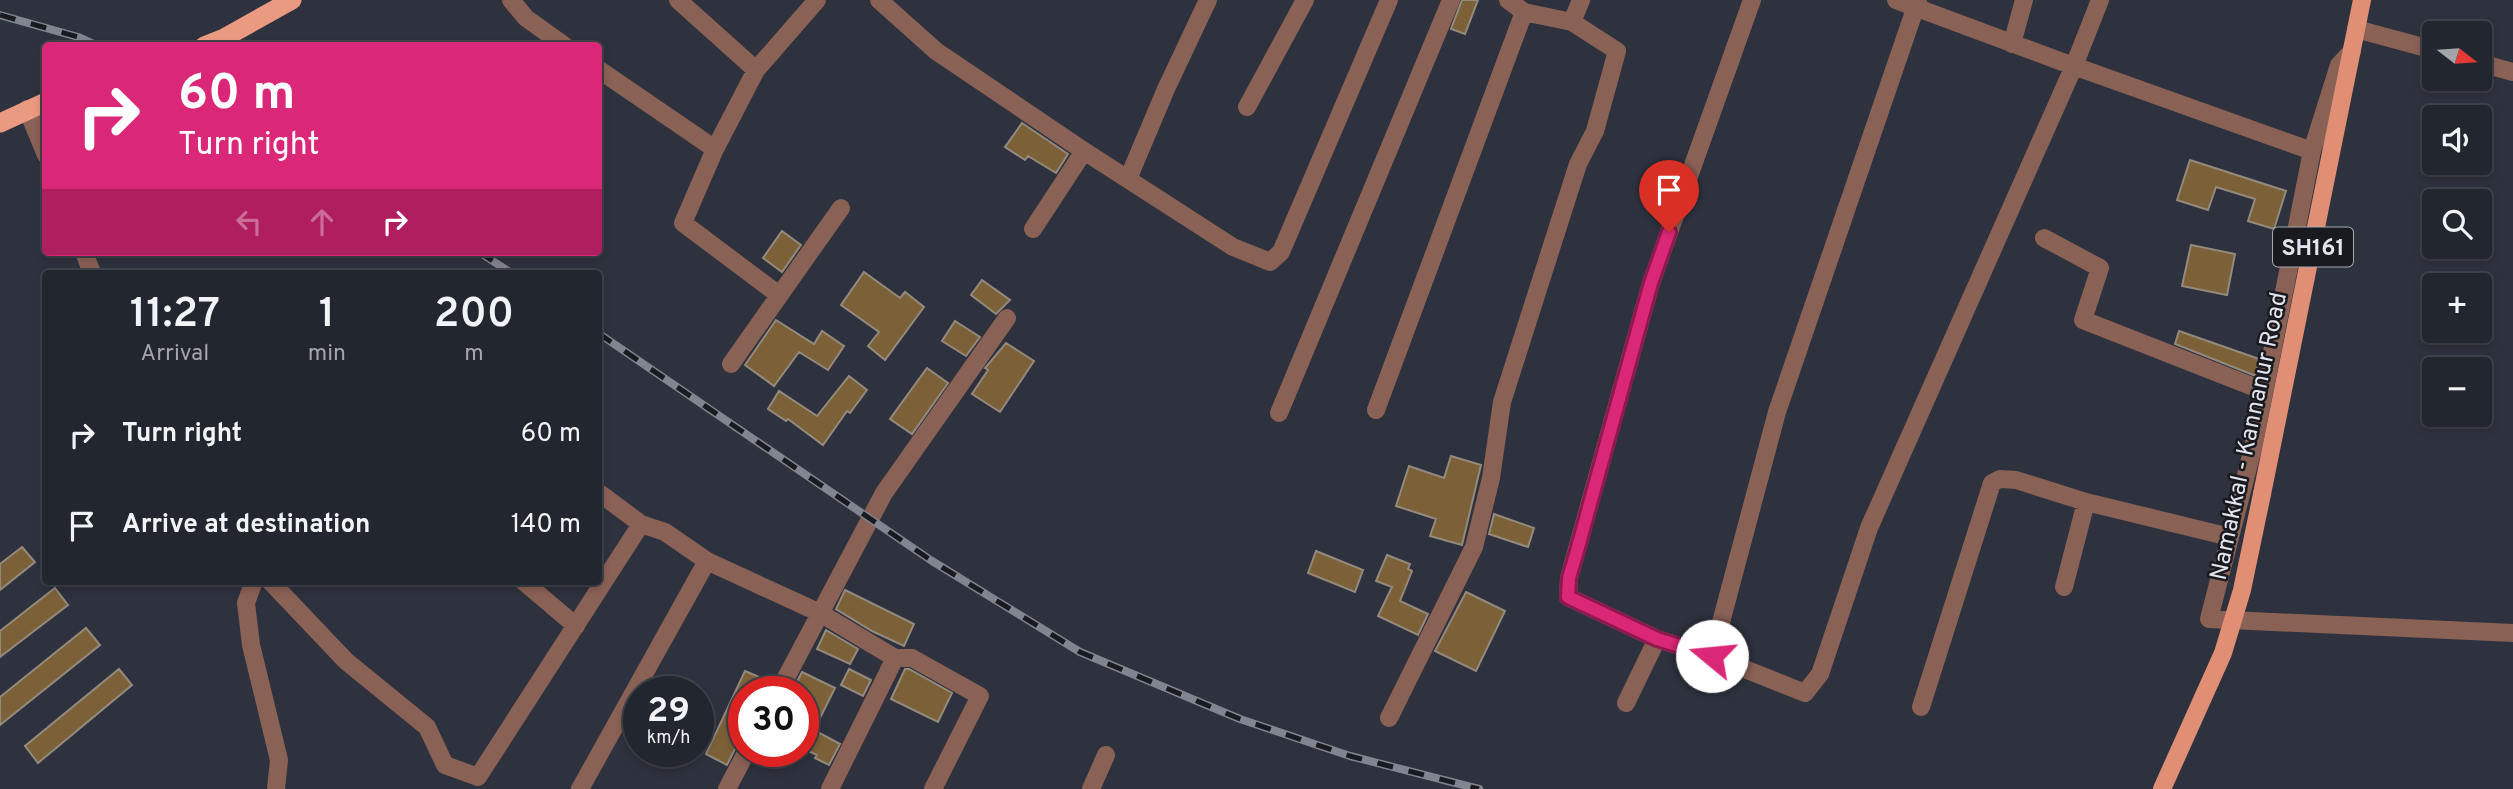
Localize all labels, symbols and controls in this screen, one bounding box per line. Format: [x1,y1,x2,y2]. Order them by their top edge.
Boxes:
north arrow [2422,21,2492,91]
map controls [2422,21,2492,427]
text: 60 m [178,65,296,127]
icon: right [63,70,154,161]
button: sound [2422,105,2492,175]
text: Turn right [178,126,320,166]
pin [1639,160,1699,232]
icon: arrive [1650,171,1688,209]
button: search [2422,189,2492,259]
icon: left [230,203,268,241]
icon: ahead [303,203,341,241]
icon: right [376,203,414,241]
road number: SH161 [2273,228,2353,266]
button: + [2422,273,2492,343]
text: 11:27 [130,289,220,342]
text: 1 [319,289,335,342]
text: 200 [434,289,514,342]
street label: Namakkal - Kannanur Road [2205,290,2295,583]
text: Arrival [141,340,209,369]
text: min [308,340,346,369]
text: m [464,340,484,369]
button: − [2422,357,2492,427]
icon: right [63,416,101,454]
text: Turn right [122,418,242,451]
text: 60 m [521,418,581,451]
icon: arrive [63,507,101,545]
text: Arrive at destination [122,509,370,542]
text: 140 m [511,509,581,542]
position arrow [1675,619,1749,693]
speed limit sign: 30 [728,676,819,767]
text: 29 [647,690,690,734]
text: km/h [647,727,690,750]

